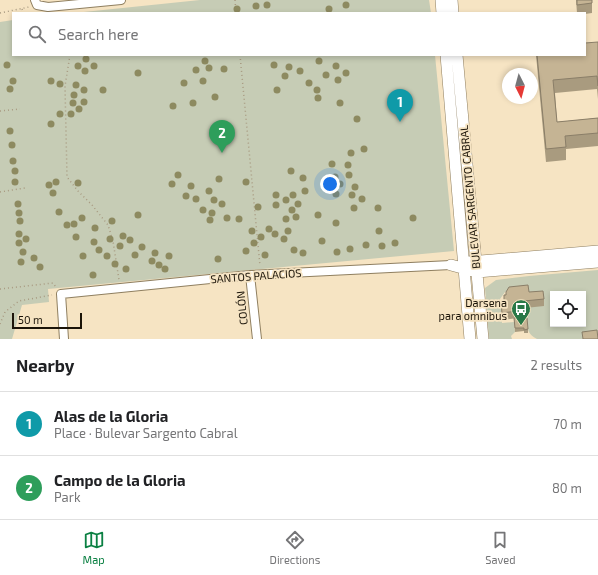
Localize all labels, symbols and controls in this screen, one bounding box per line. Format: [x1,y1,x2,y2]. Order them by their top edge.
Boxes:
search box [12,12,586,56]
icon: search [26,23,48,45]
text: Search here [58,25,139,43]
north arrow [502,68,538,104]
pin: 1 [387,89,413,122]
pin: 2 [209,120,235,153]
street label: BULEVAR SARGENTO CABRAL [457,124,482,269]
your location [320,174,340,194]
street label: SANTOS PALACIOS [210,266,302,285]
street label: COLÓN [233,290,250,326]
map controls [550,291,586,327]
button: locate [550,291,586,327]
place label: Darsena para omnibus [439,296,507,322]
bus stop icon: Darsena para omnibus [510,298,532,326]
scale bar [12,311,82,330]
text: 50 m [18,313,43,326]
text: Nearby [16,355,74,375]
text: 2 results [530,357,582,373]
text: Alas de la Gloria [54,407,168,425]
text: 1 [26,416,32,432]
text: 70 m [553,416,582,432]
text: Place · Bulevar Sargento Cabral [54,425,238,441]
text: Campo de la Gloria [54,471,186,489]
text: 2 [25,480,33,496]
text: 80 m [552,480,582,496]
text: Park [54,489,81,505]
tab: Map [83,529,105,566]
tab: Directions [270,529,320,566]
tab: Saved [485,529,516,566]

